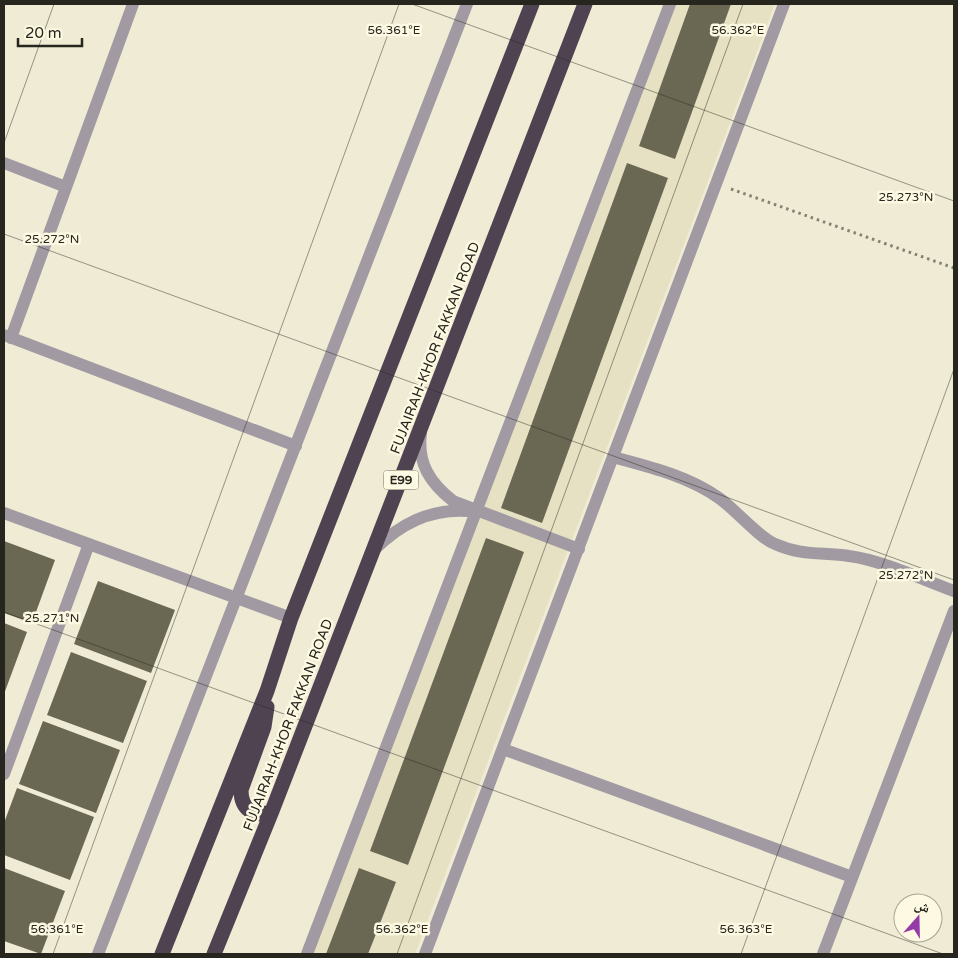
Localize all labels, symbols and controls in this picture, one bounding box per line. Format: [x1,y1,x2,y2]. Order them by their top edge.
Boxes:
scale bar [18,15,81,47]
text: 56.361°E [368,23,421,37]
text: 56.362°E [712,23,765,37]
text: 20 m [25,24,62,42]
text: 25.273°N [879,190,933,204]
text: 25.272°N [25,232,79,246]
street label: FUJAIRAH-KHOR FAKKAN ROAD [387,240,483,456]
road number: E99 [384,470,418,490]
text: 25.272°N [879,568,933,582]
text: 25.271°N [25,611,79,625]
street label: FUJAIRAH-KHOR FAKKAN ROAD [240,617,336,833]
north arrow [893,893,943,943]
text: ش [912,896,932,917]
text: 56.361°E [31,922,84,936]
text: 56.362°E [376,922,429,936]
text: 56.363°E [720,922,773,936]

